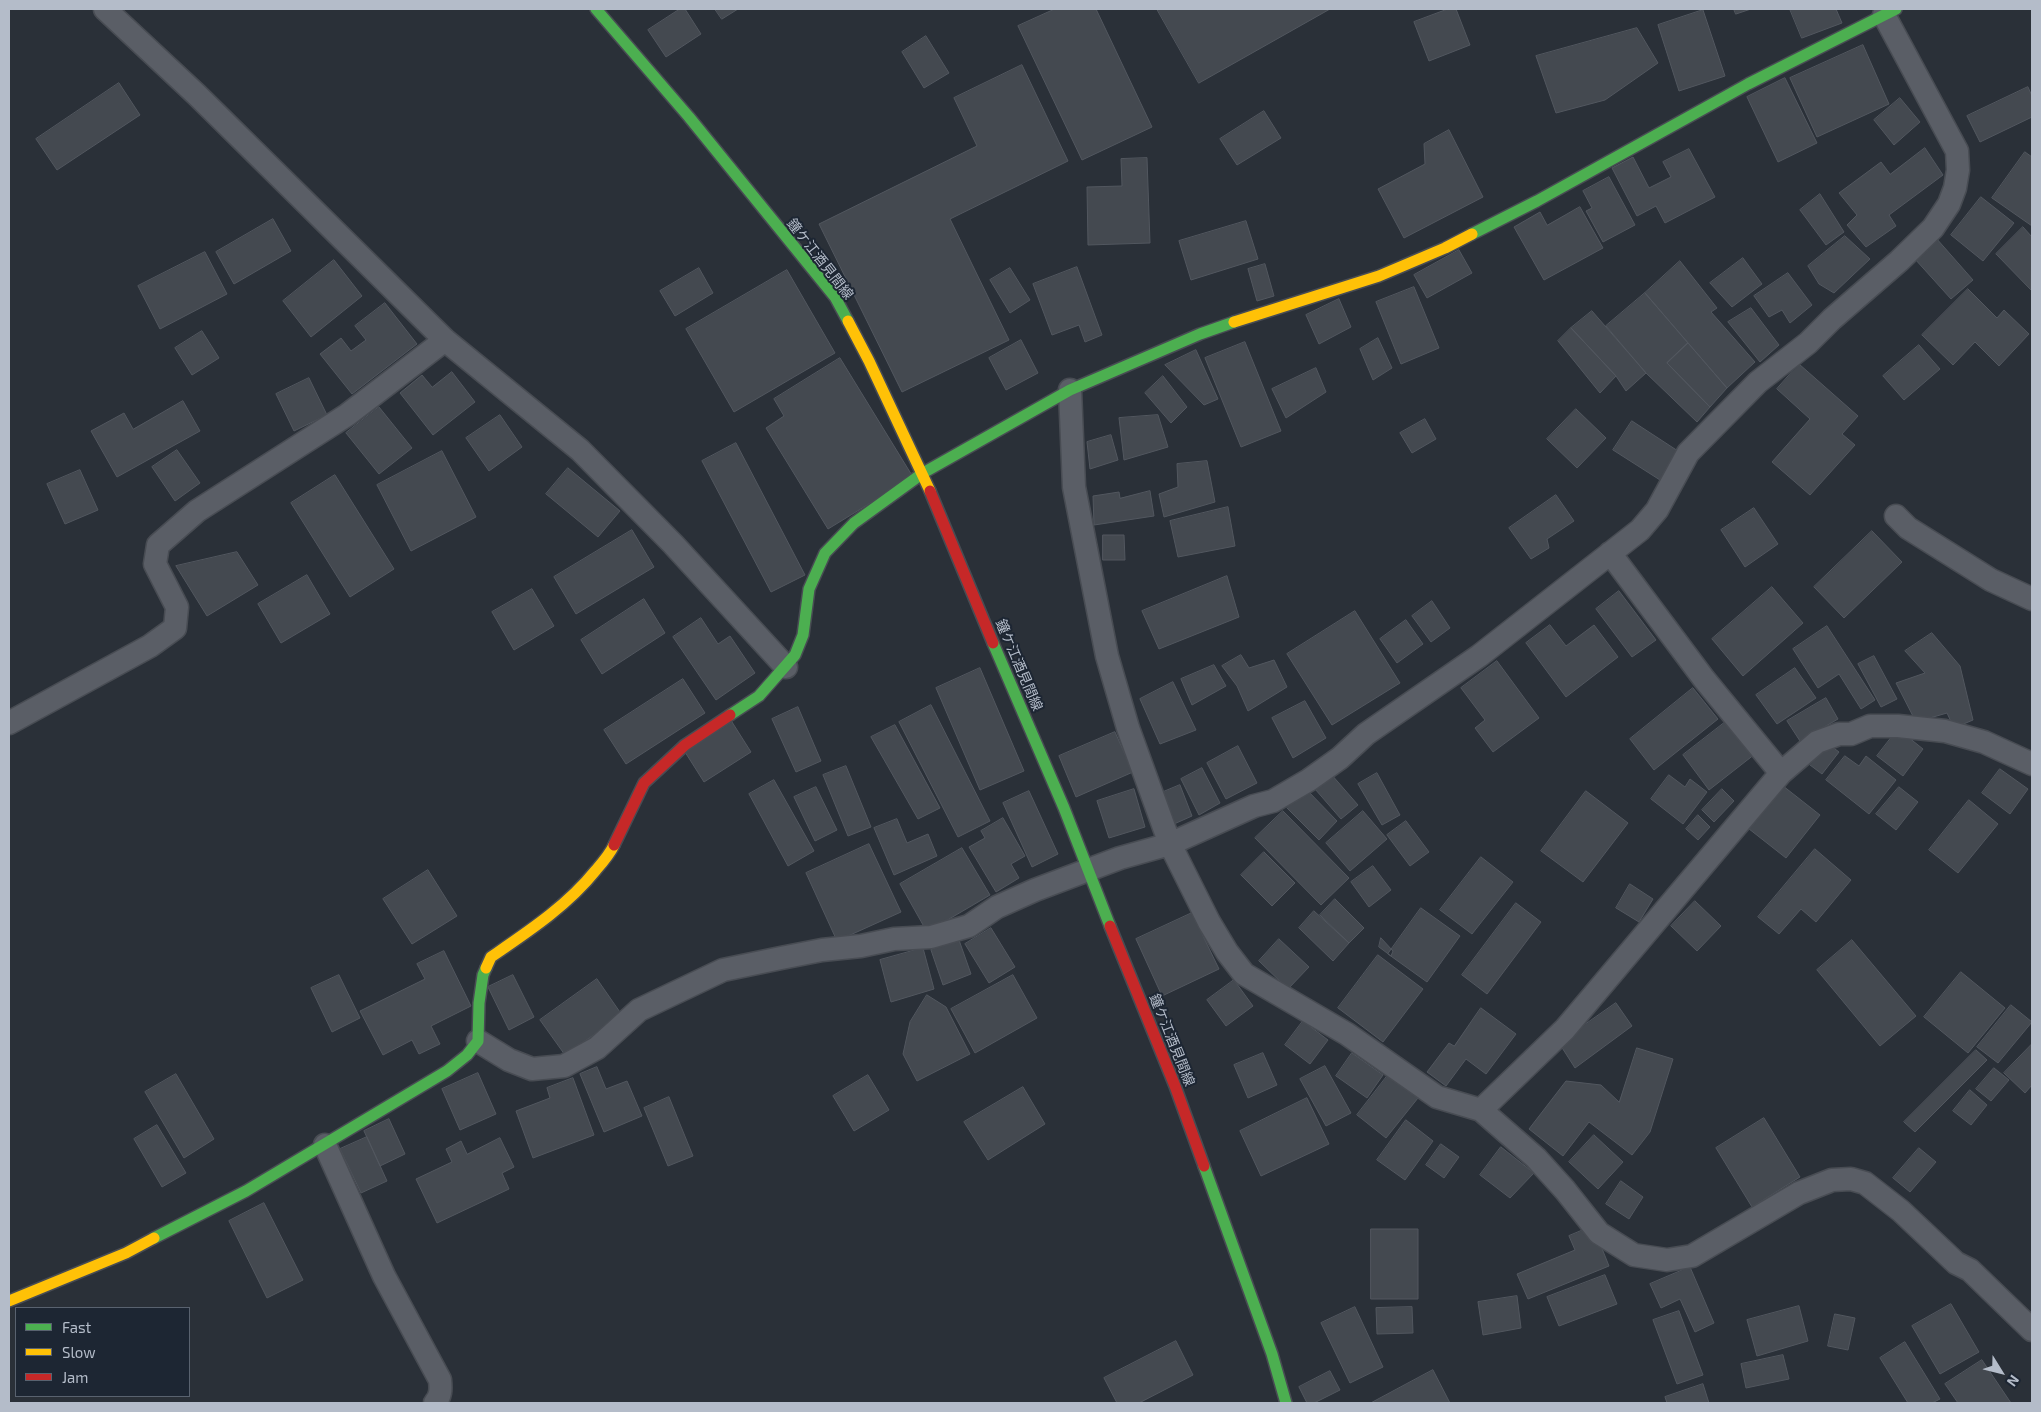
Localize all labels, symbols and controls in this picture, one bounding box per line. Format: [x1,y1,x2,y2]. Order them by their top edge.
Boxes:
street label: 鐘ケ江酒見間線 [783,215,857,303]
street label: 鐘ケ江酒見間線 [992,617,1046,713]
street label: 鐘ケ江酒見間線 [1146,991,1198,1089]
legend [15,1307,190,1397]
text: Fast [62,1318,91,1336]
text: Slow [62,1343,96,1361]
north arrow [1976,1347,2026,1397]
text: Jam [62,1368,88,1386]
text: N [2004,1372,2023,1390]

